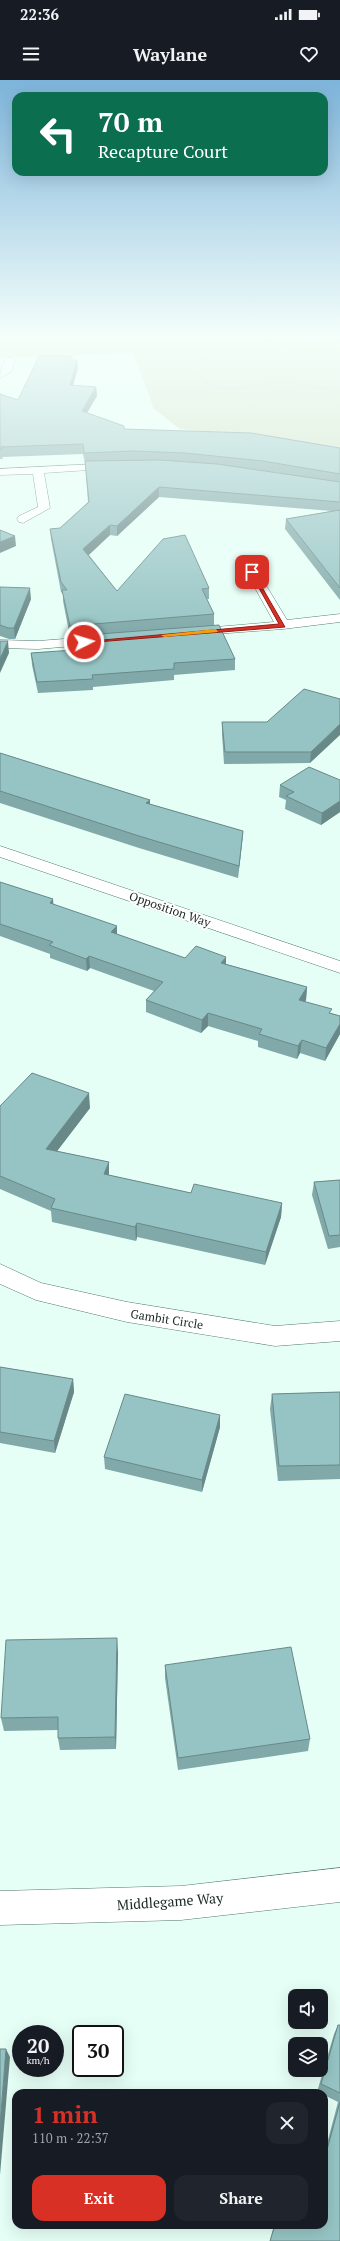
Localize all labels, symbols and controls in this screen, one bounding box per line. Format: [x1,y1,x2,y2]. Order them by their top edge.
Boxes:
text: 22:36 [20,4,59,24]
text: Waylane [133,42,207,66]
icon: menu [20,43,42,65]
icon: heart [298,43,320,65]
text: 70 m [98,103,163,140]
icon: left [32,108,84,160]
text: Recapture Court [98,139,228,163]
pin [235,555,269,589]
icon: arrive [241,561,263,583]
position arrow [63,621,105,663]
street label: Opposition Way [127,888,214,930]
street label: Gambit Circle [130,1306,204,1332]
street label: Middlegame Way [116,1888,225,1914]
map controls [288,1989,328,2077]
button: sound [288,1989,328,2029]
speed limit sign: 30 [72,2025,124,2077]
text: 20 [27,2032,49,2059]
button: layers [288,2037,328,2077]
text: km/h [26,2054,50,2067]
text: 1 min [32,2098,98,2130]
button: close [266,2102,308,2144]
text: 110 m · 22:37 [32,2129,109,2147]
button: Exit [32,2175,166,2221]
button: Share [174,2175,308,2221]

